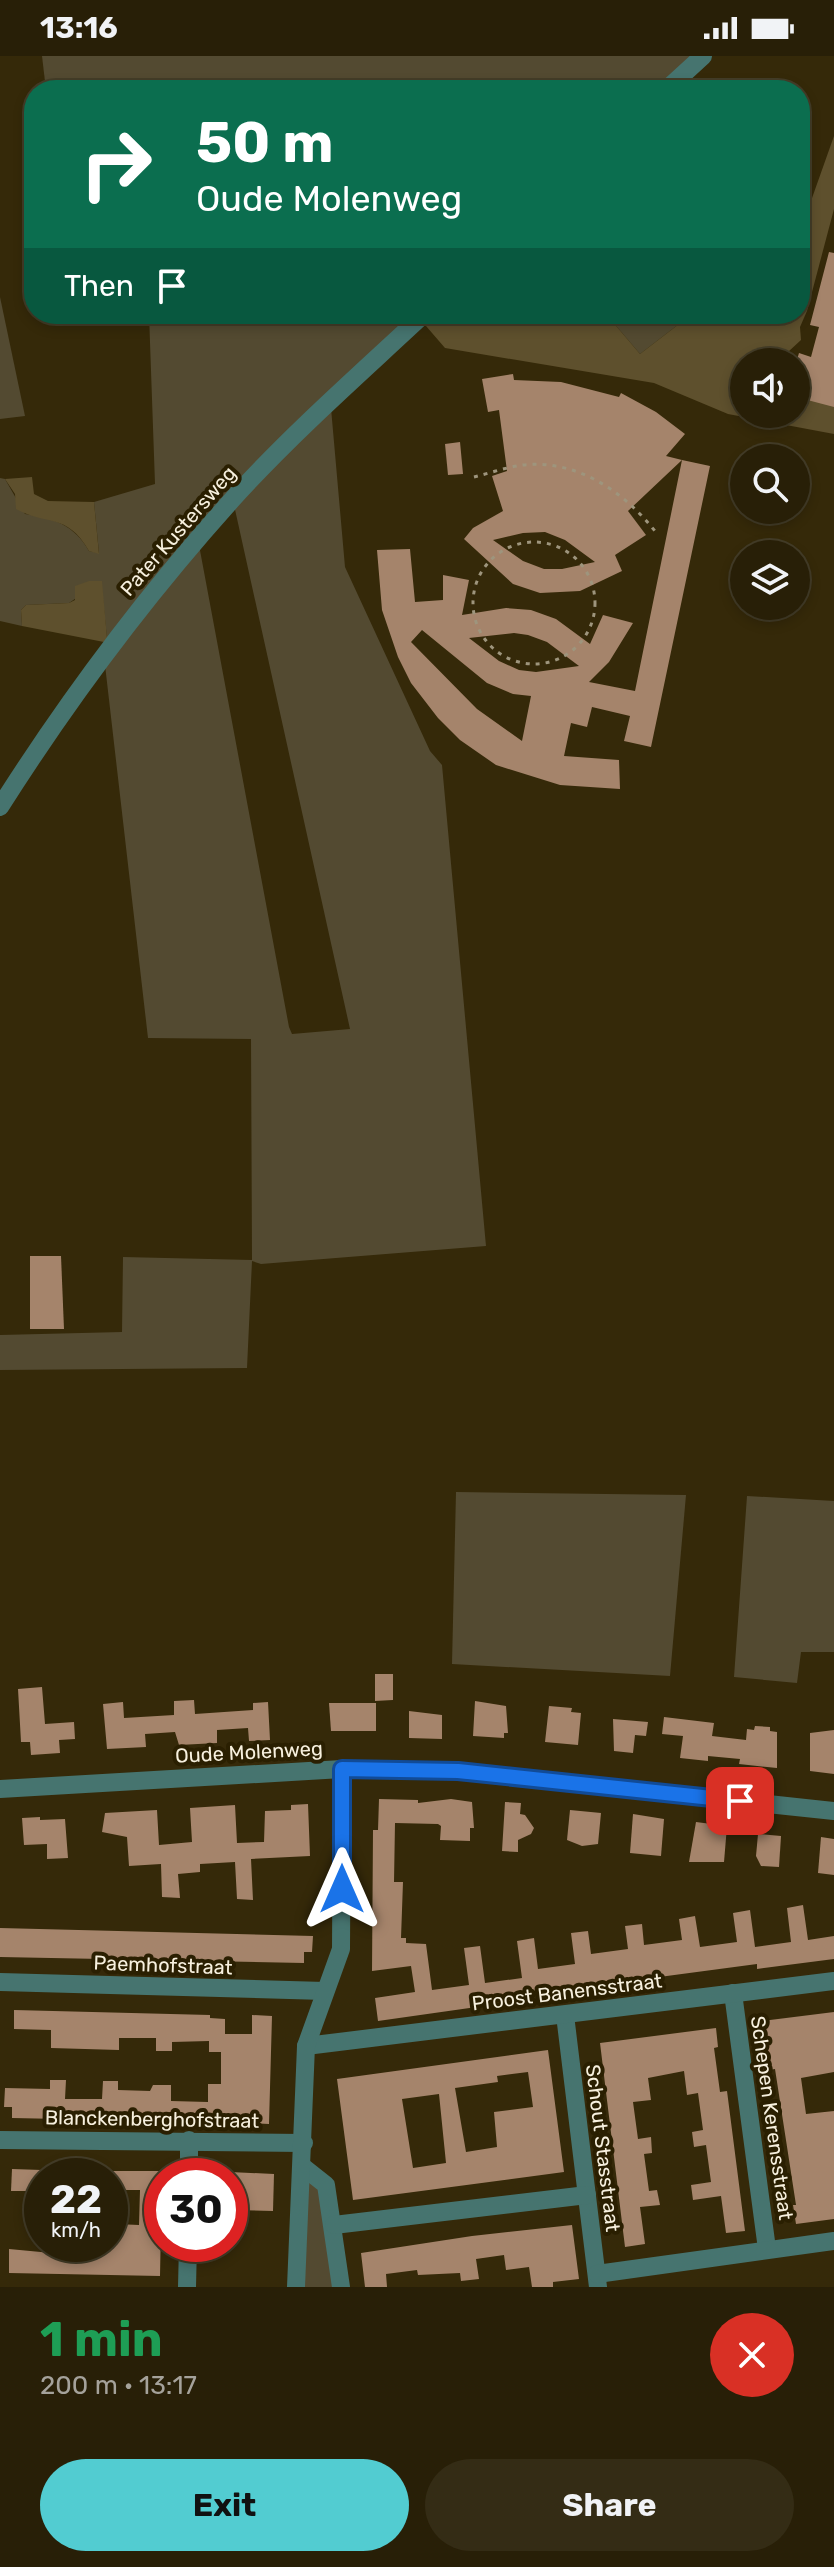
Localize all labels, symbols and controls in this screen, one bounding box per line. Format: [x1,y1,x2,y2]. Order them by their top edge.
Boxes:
text: 13:16 [40,10,118,46]
text: 50 m [196,110,333,176]
icon: right [64,112,168,216]
text: Oude Molenweg [196,177,462,220]
icon: arrive [150,264,194,308]
text: Then [64,268,134,304]
map controls [730,348,810,620]
button: sound [730,348,810,428]
button: search [730,444,810,524]
street label: Pater Kustersweg [115,461,241,601]
button: layers [730,540,810,620]
street label: Oude Molenweg [175,1736,323,1768]
pin [706,1767,774,1835]
icon: arrive [718,1779,762,1823]
position arrow [300,1847,384,1931]
street label: Paemhofstraat [93,1951,233,1979]
street label: Proost Banensstraat [471,1968,664,2016]
street label: Schepen Kerensstraat [746,2014,798,2222]
street label: Schout Stasstraat [581,2063,625,2233]
street label: Blanckenberghofstraat [45,2105,260,2133]
speed limit sign: 30 [144,2158,248,2262]
text: 22 [50,2176,102,2223]
text: km/h [51,2218,101,2242]
text: 1 min [40,2311,163,2368]
button: close [710,2313,794,2397]
text: 200 m · 13:17 [40,2370,197,2401]
button: Exit [40,2459,409,2551]
button: Share [425,2459,794,2551]

